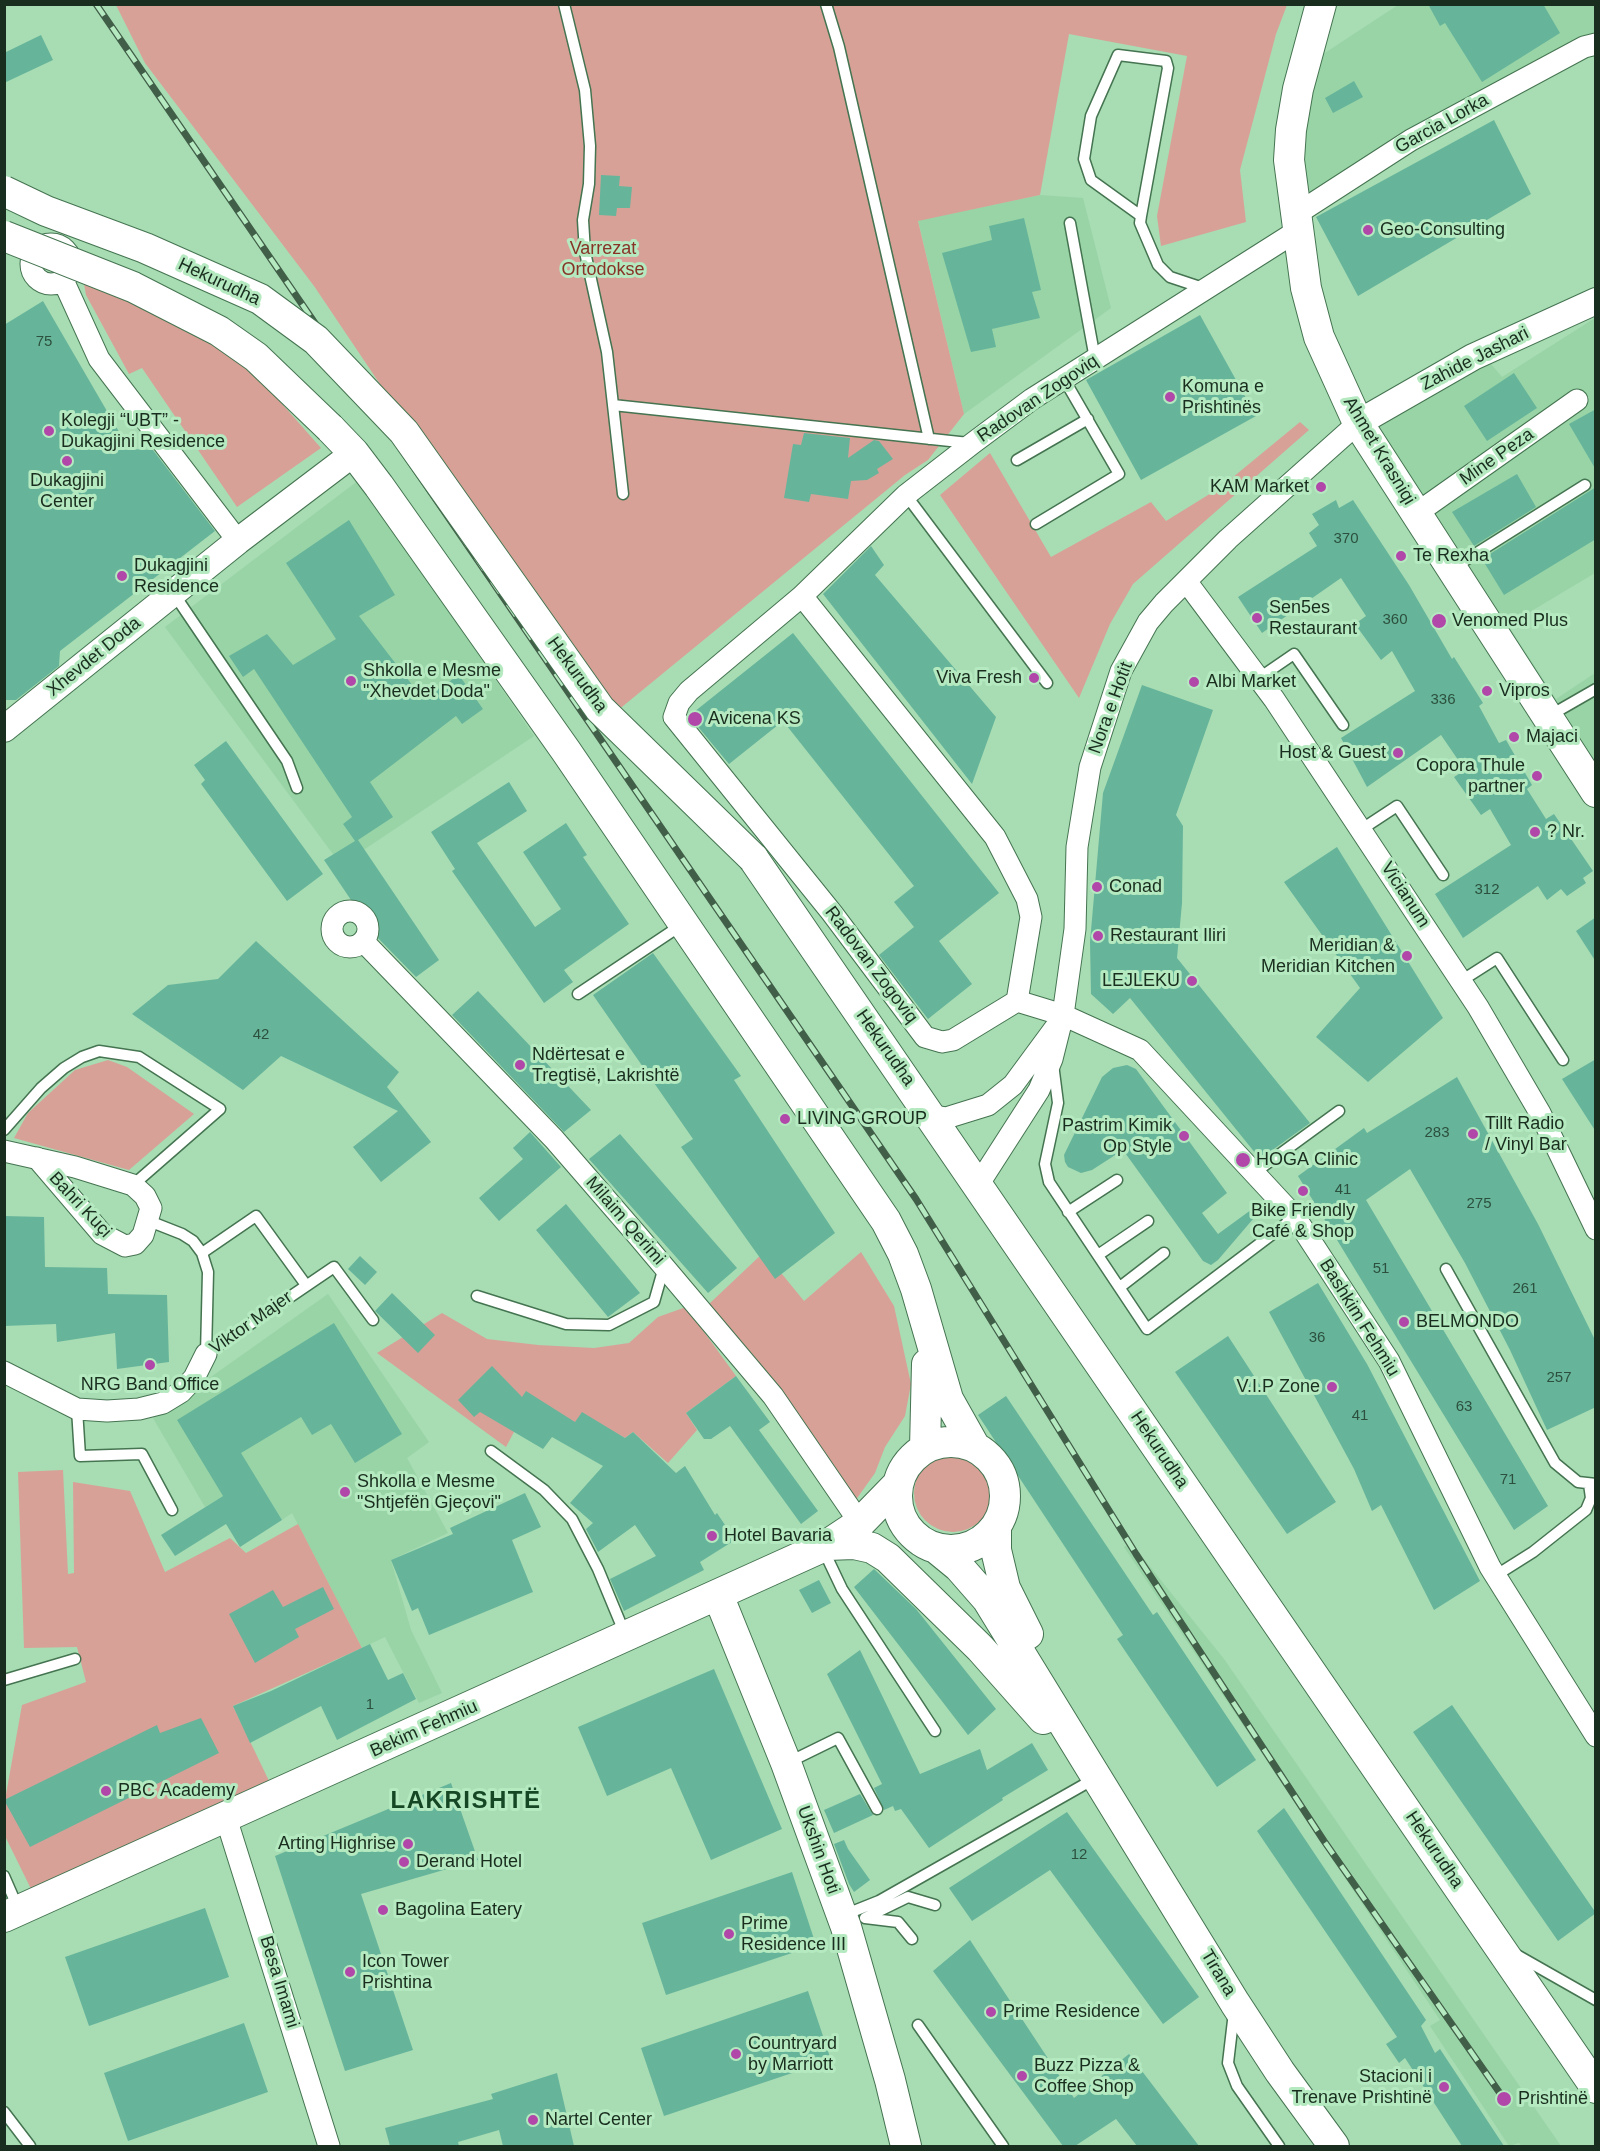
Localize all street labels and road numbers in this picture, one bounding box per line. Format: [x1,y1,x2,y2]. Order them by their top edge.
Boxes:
street label: Garcia Lorka [1392,90,1492,158]
street label: Hekurudha [175,254,263,310]
street label: Zahide Jashari [1417,323,1533,395]
street label: Radovan Zogoviq [973,351,1103,447]
street label: Ahmet Krasniqi [1338,393,1420,509]
street label: Mine Peza [1456,424,1538,490]
street label: Xhevdet Doda [43,613,145,701]
street label: Hekurudha [542,633,612,717]
street label: Nora e Hotit [1084,659,1138,757]
street label: Vicianum [1376,858,1434,932]
street label: Radovan Zogoviq [820,902,922,1028]
street label: Hekurudha [851,1006,919,1090]
street label: Bahri Kuçi [44,1168,116,1242]
street label: Milaim Qerimi [581,1172,669,1270]
street label: Bashkim Fehmiu [1314,1255,1404,1381]
street label: Viktor Majer [206,1287,296,1359]
street label: Hekurudha [1125,1407,1193,1493]
street label: Bekim Fehmiu [367,1696,481,1762]
street label: Ukshin Hoti [792,1803,844,1897]
street label: Hekurudha [1400,1807,1468,1893]
street label: Besa Imami [255,1933,303,2031]
street label: Tirana [1196,1946,1240,2000]

